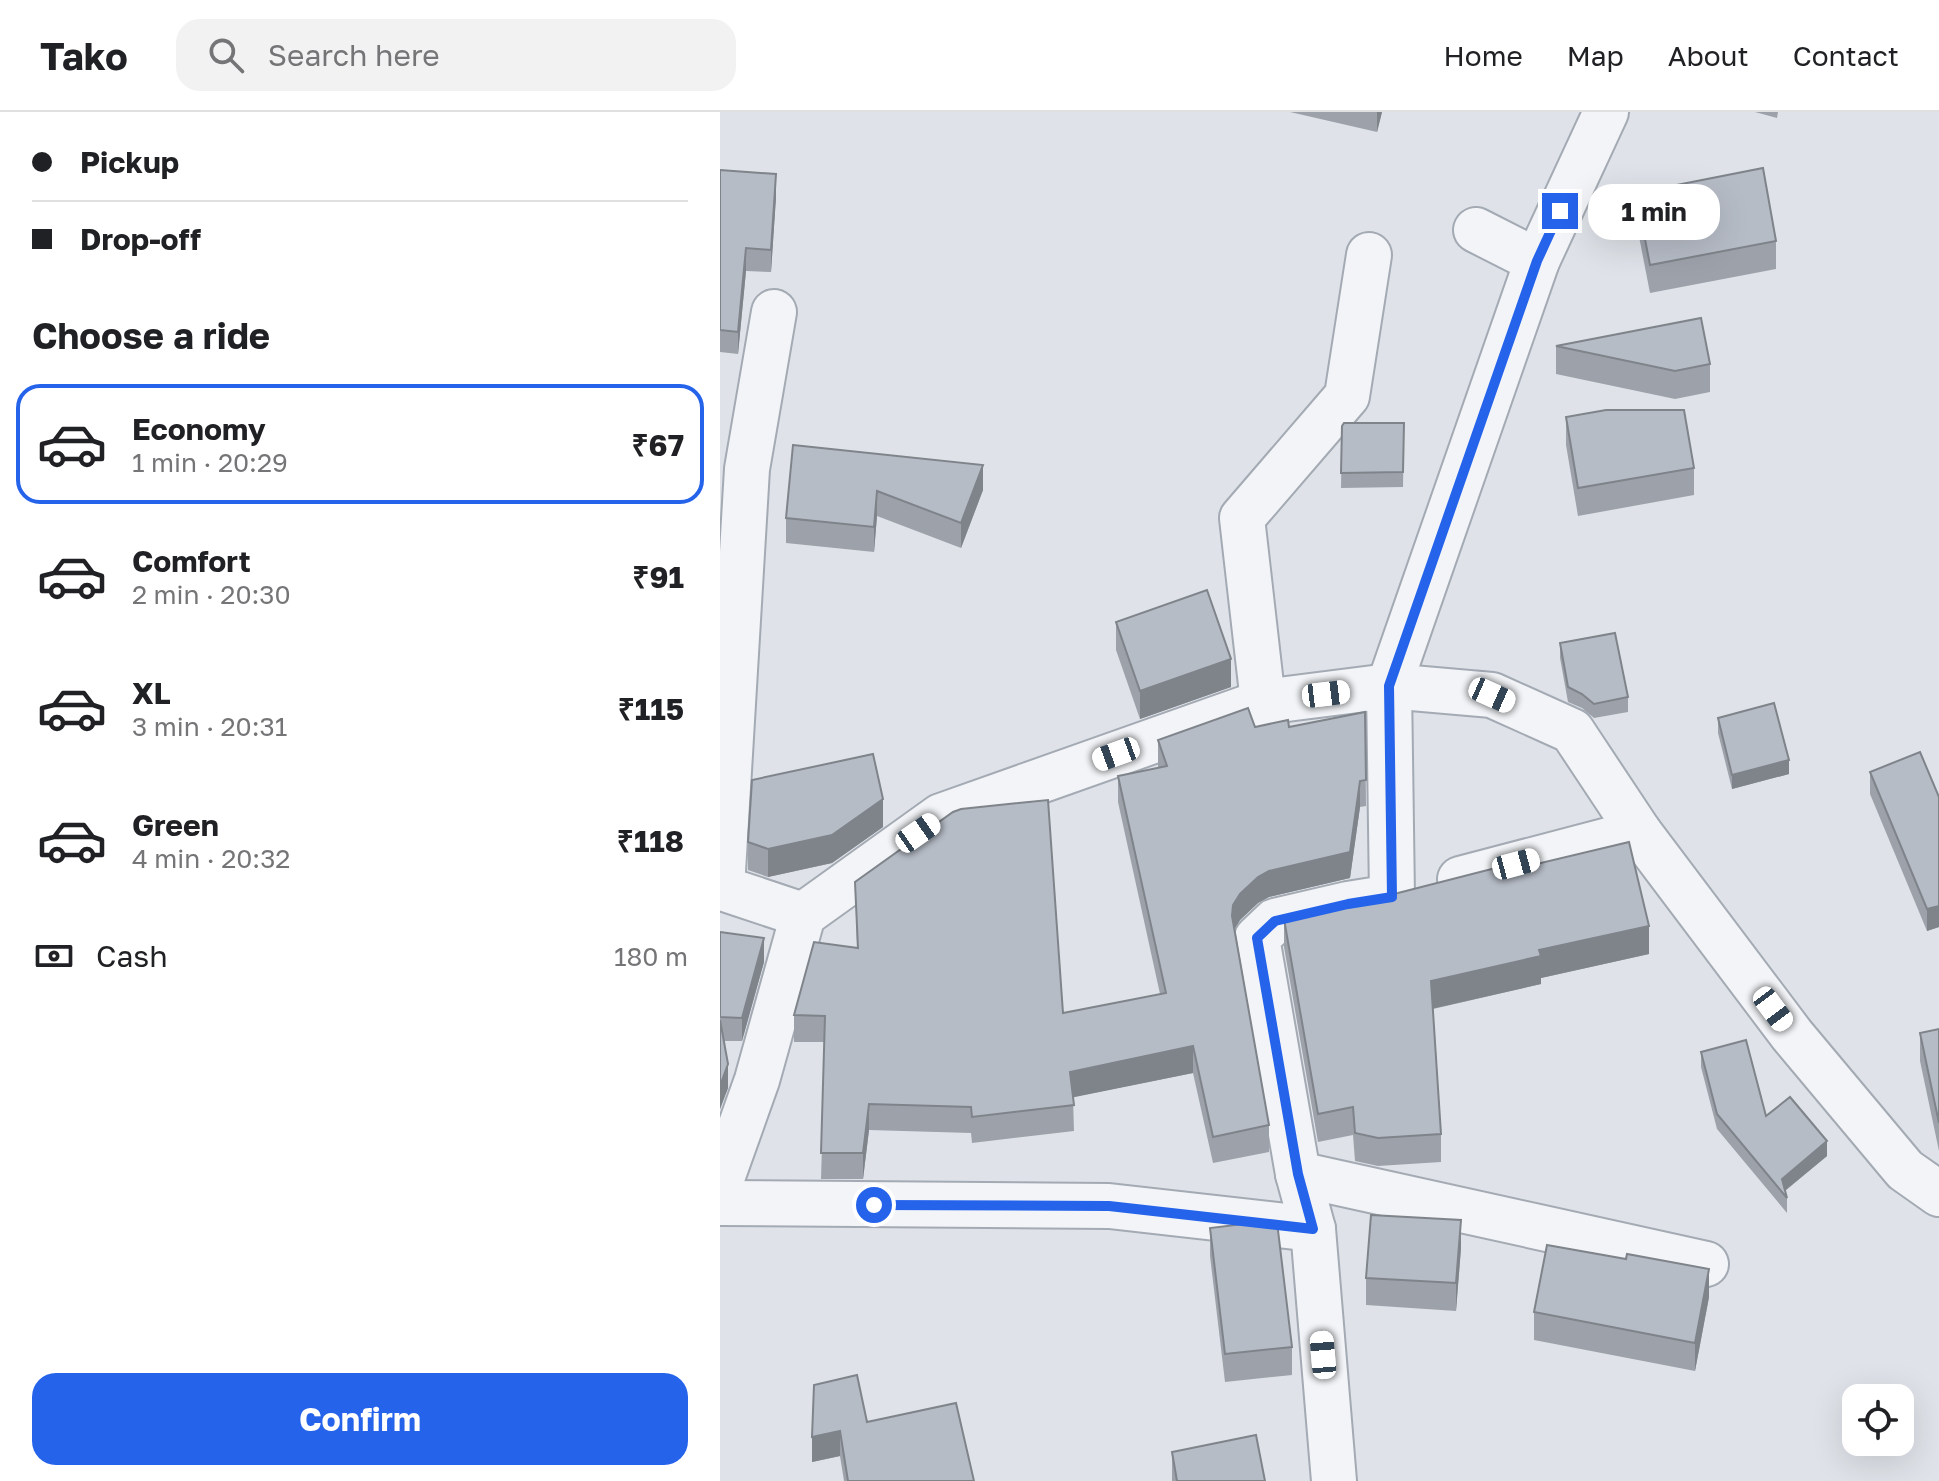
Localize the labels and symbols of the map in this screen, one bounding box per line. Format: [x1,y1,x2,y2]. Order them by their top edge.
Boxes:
callout: 1 min [1588,183,1720,239]
route end [1542,193,1578,229]
car [1465,674,1519,716]
car [1301,679,1351,709]
car [1089,735,1143,773]
car [891,809,945,857]
car [1490,846,1542,882]
car [1749,983,1797,1035]
route start [856,1187,892,1223]
car [1309,1330,1337,1380]

